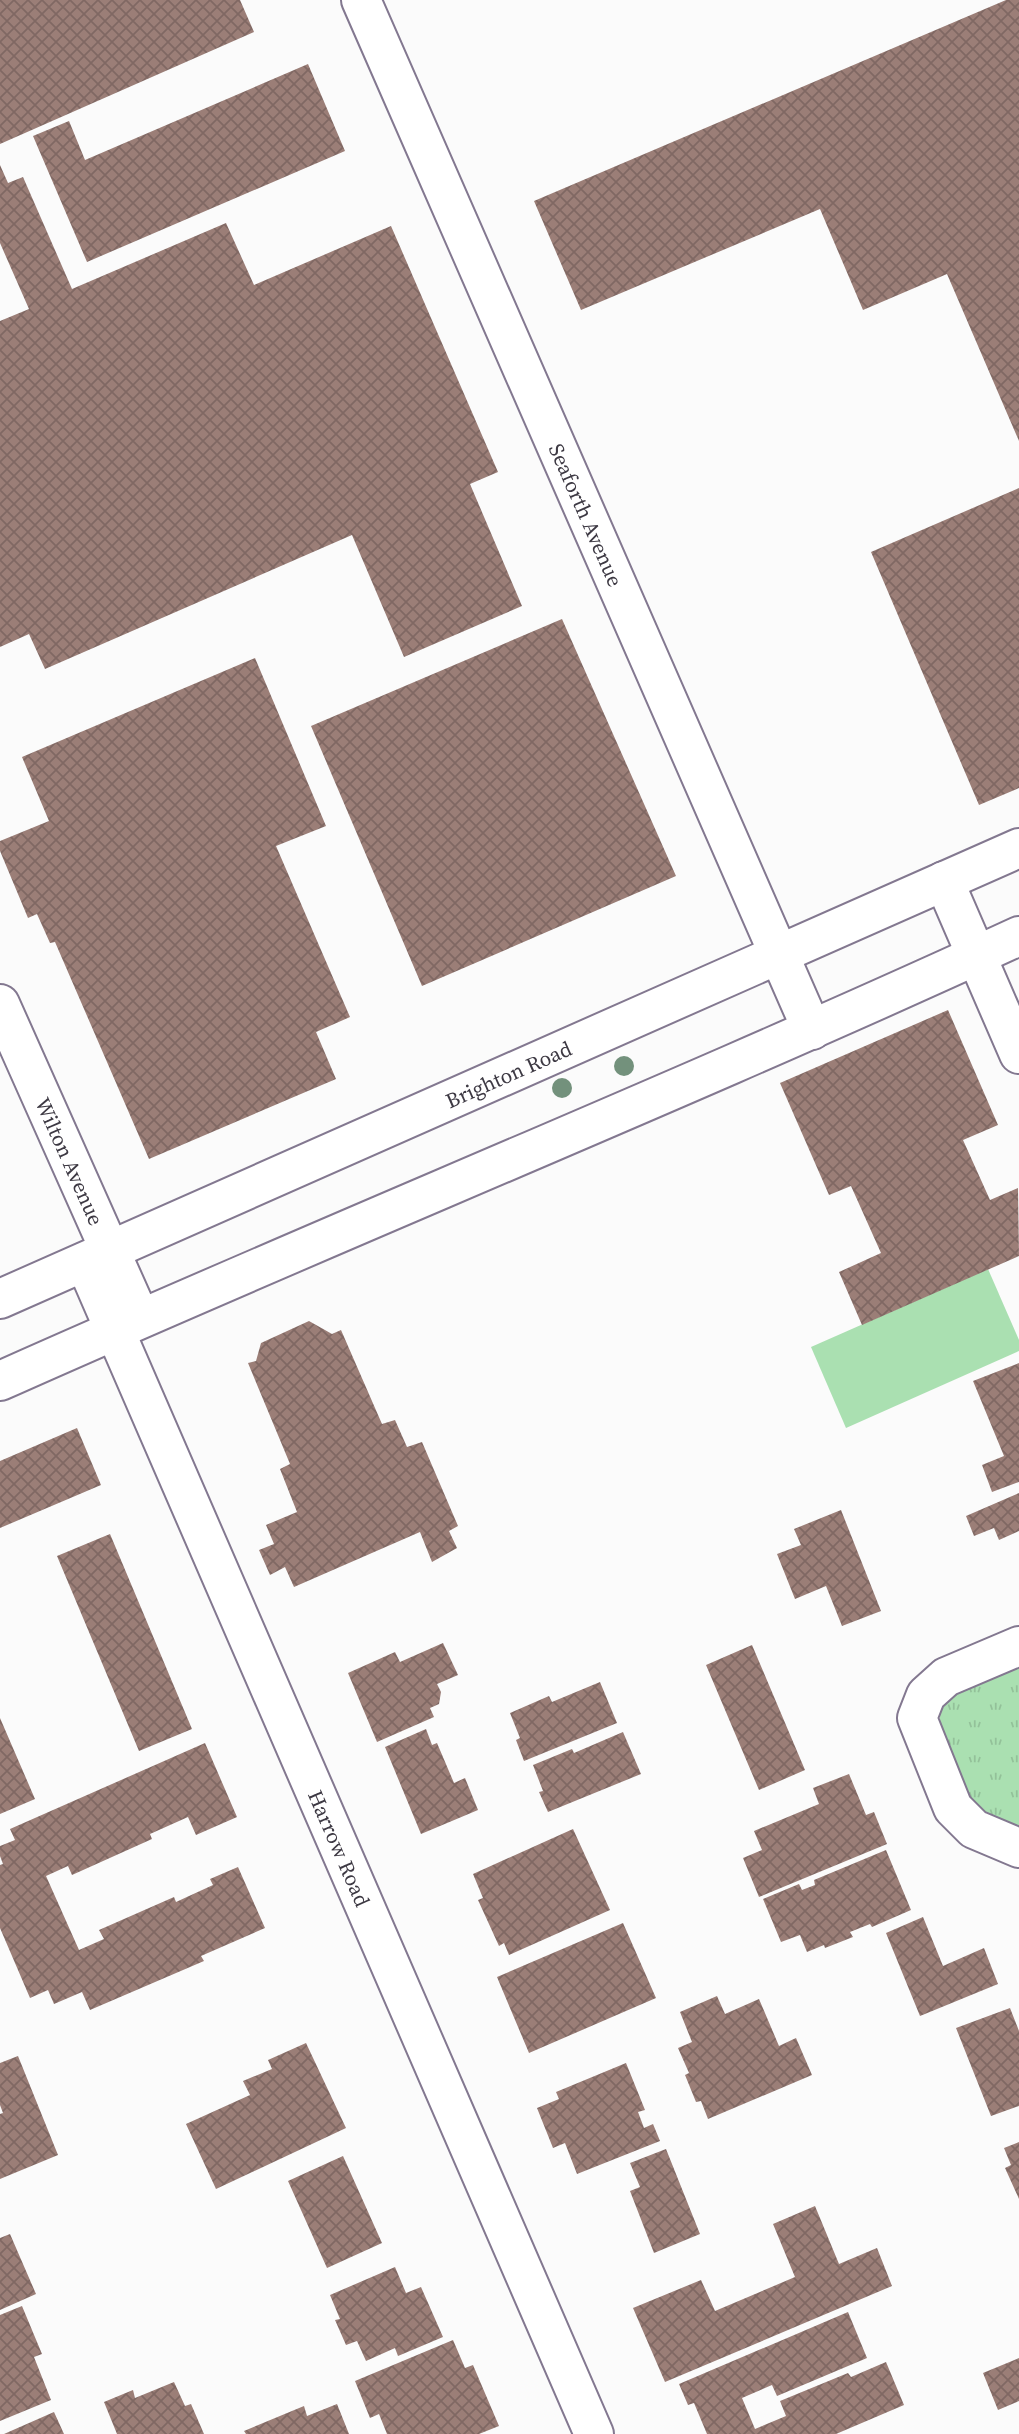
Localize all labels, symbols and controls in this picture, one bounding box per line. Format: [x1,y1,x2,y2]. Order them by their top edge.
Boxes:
street label: Seaforth Avenue [542,439,630,591]
street label: Brighton Road [441,1033,576,1115]
street label: Wilton Avenue [29,1092,111,1230]
street label: Harrow Road [301,1785,378,1911]

